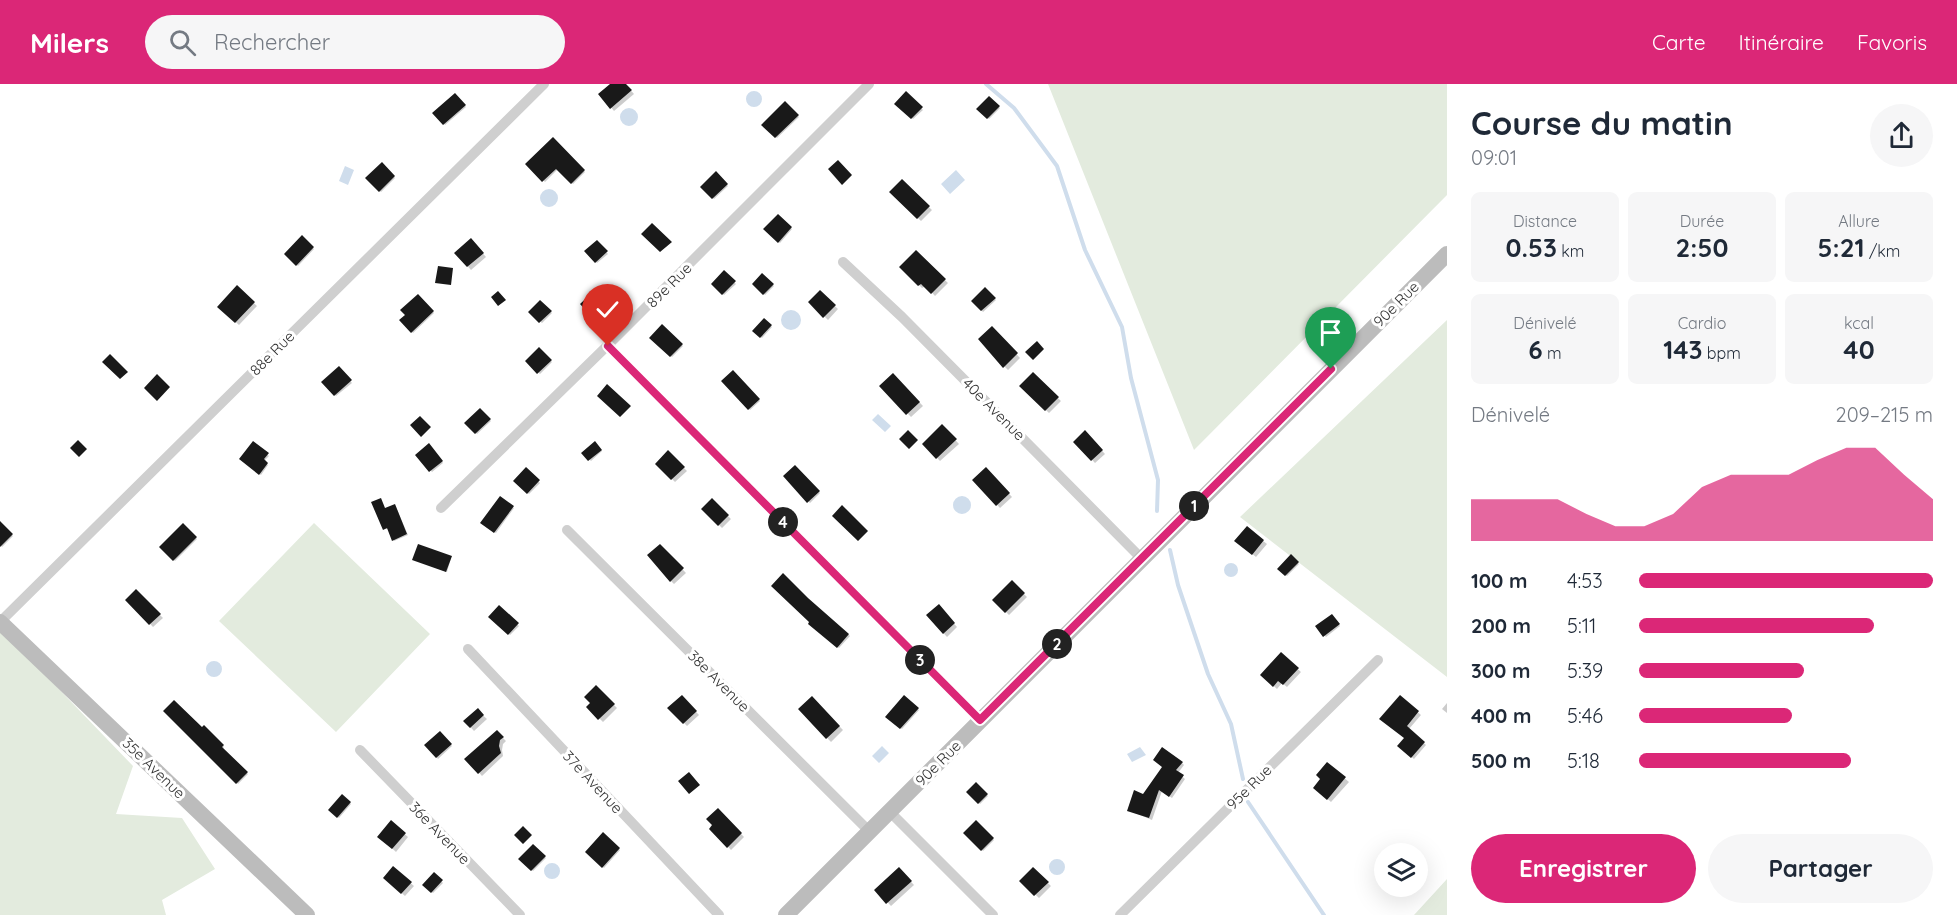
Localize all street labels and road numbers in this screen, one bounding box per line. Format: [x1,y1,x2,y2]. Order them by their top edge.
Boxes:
street label: 89e Rue [643,259,695,311]
street label: 90e Rue [1369,277,1423,331]
street label: 88e Rue [246,327,298,379]
street label: 40e Avenue [959,374,1029,444]
street label: 38e Avenue [684,646,754,716]
street label: 35e Avenue [119,733,189,803]
street label: 90e Rue [911,736,965,790]
street label: 37e Avenue [559,746,627,818]
street label: 95e Rue [1222,760,1276,814]
street label: 36e Avenue [405,798,475,868]

